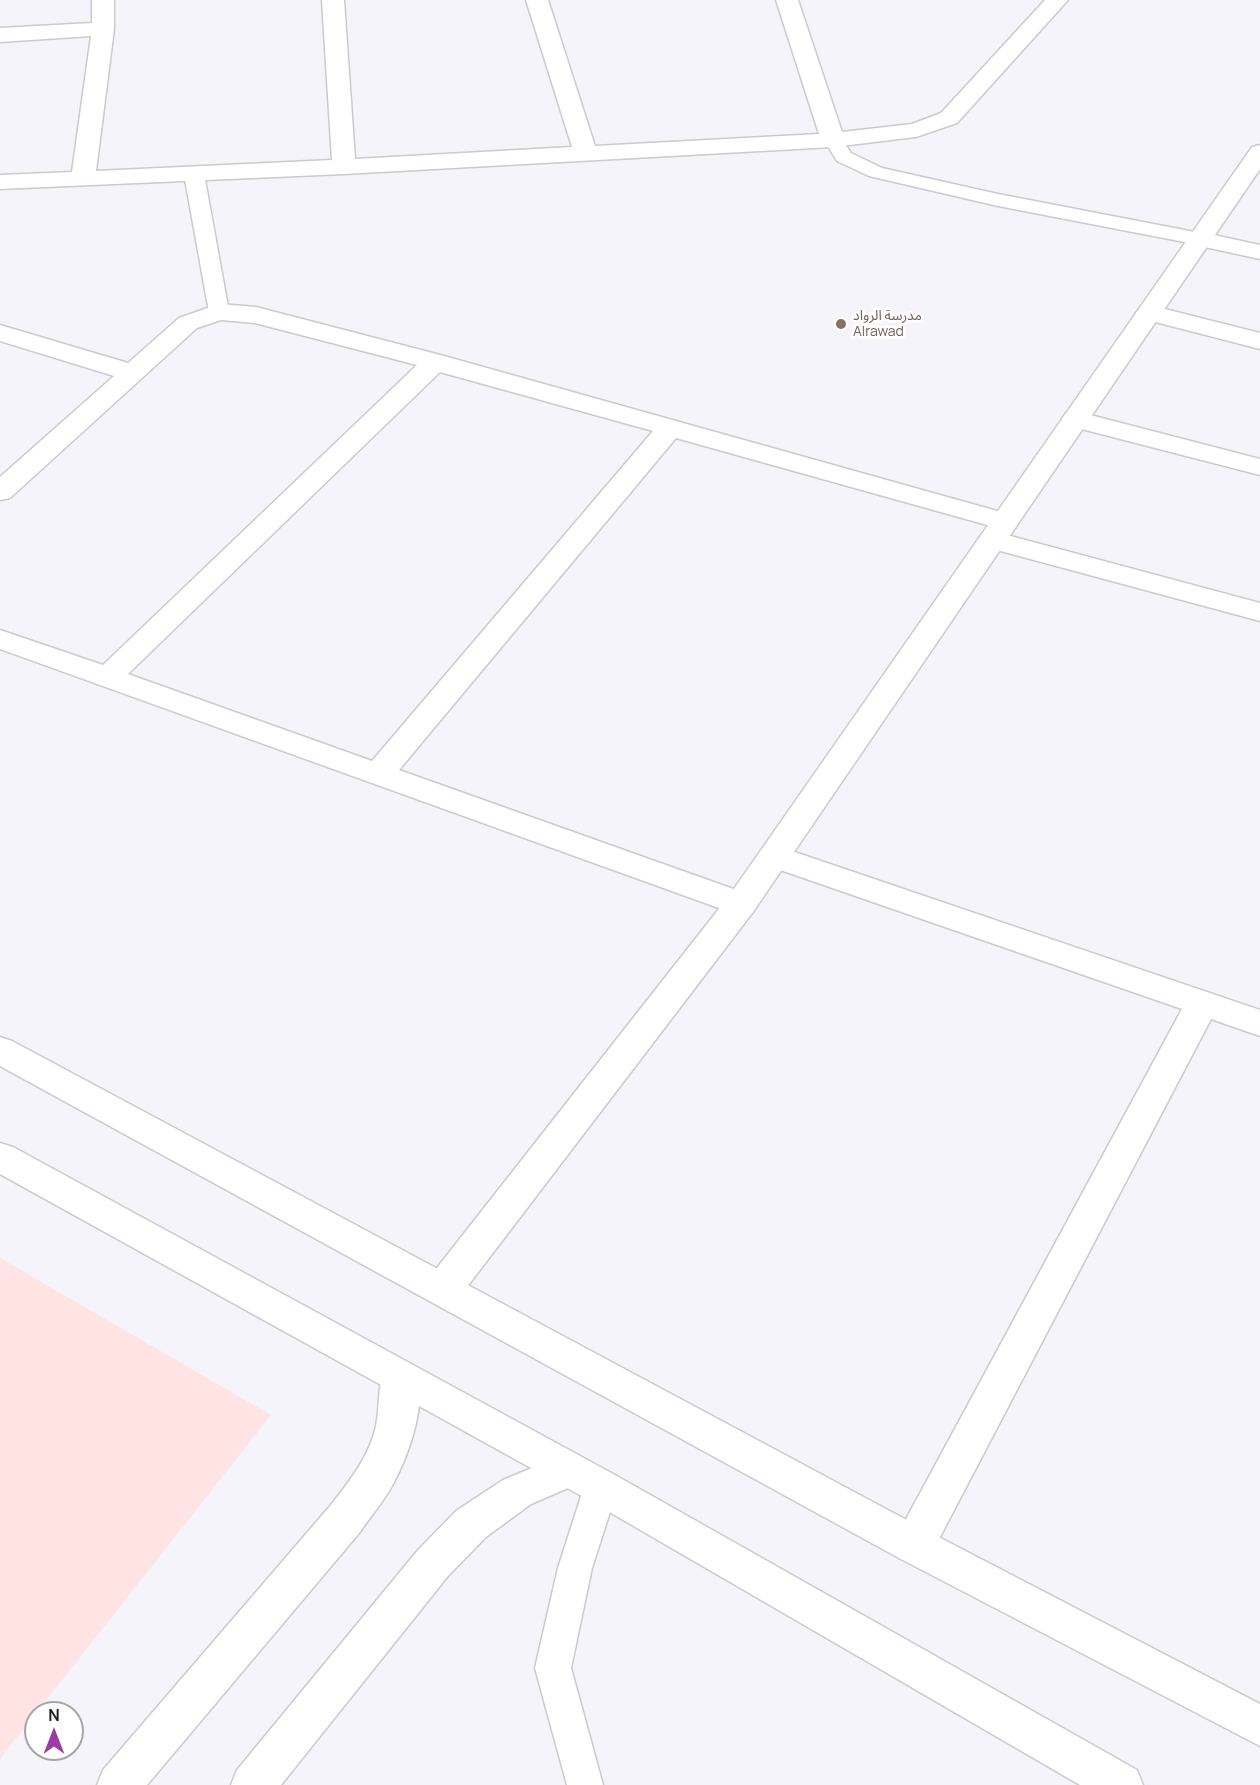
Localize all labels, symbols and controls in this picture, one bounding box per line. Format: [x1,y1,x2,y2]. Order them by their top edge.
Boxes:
place label: مدرسة الرواد Alrawad [853,308,922,340]
marker: مدرسة الرواد Alrawad [834,317,848,331]
north arrow [24,1701,84,1761]
text: N [48,1704,60,1726]

